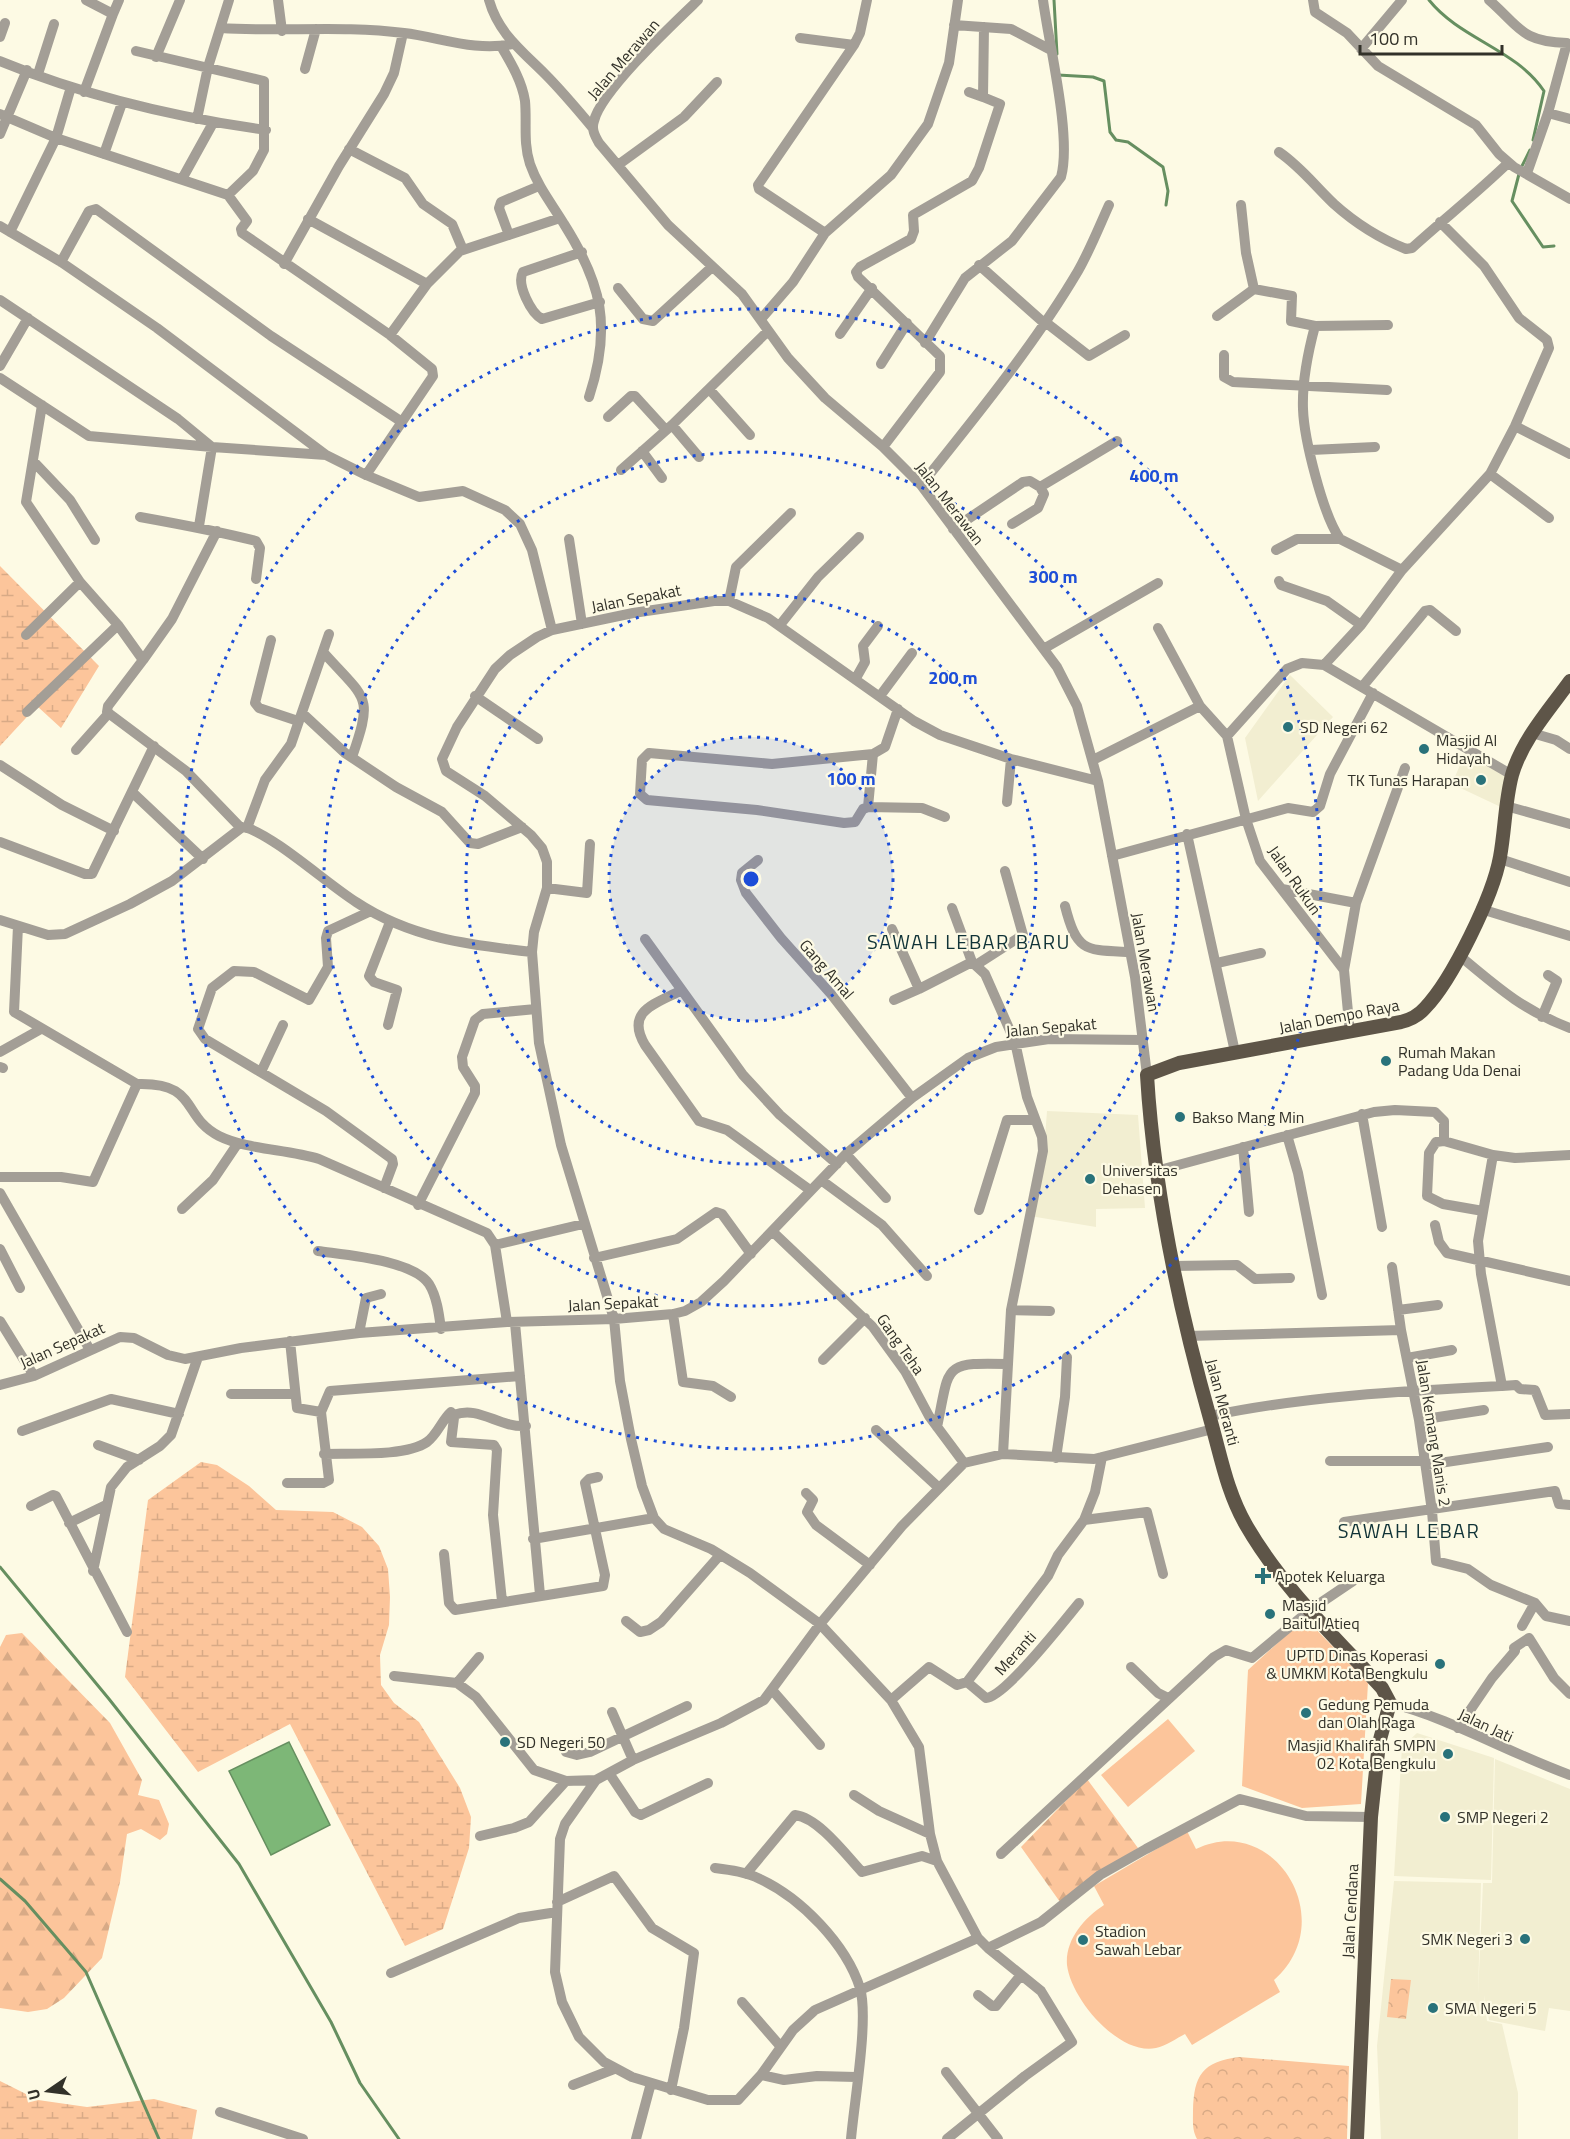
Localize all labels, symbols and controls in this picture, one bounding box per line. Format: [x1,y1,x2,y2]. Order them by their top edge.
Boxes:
street label: Jalan Merawan [581,13,665,105]
scale bar [1360,18,1502,56]
text: 100 m [1369,25,1418,52]
street label: Jalan Merawan [910,456,990,550]
text: 400 m [1129,462,1179,489]
text: 300 m [1028,563,1078,590]
street label: Jalan Sepakat [589,577,683,618]
text: 200 m [928,664,978,691]
place label: SD Negeri 62 [1300,715,1388,739]
marker: SD Negeri 62 [1281,720,1295,734]
place label: Masjid Al Hidayah [1436,728,1497,770]
marker: Masjid Al Hidayah [1417,742,1431,756]
text: 100 m [826,765,876,792]
place label: TK Tunas Harapan [1347,768,1469,792]
marker: TK Tunas Harapan [1474,773,1488,787]
street label: Jalan Rukun [1262,841,1328,919]
centre of rings [741,869,761,889]
street label: Jalan Merawan [1125,911,1167,1013]
district label: SAWAH LEBAR BARU [867,926,1071,957]
street label: Gang Amal [794,934,860,1004]
street label: Jalan Dempo Raya [1277,993,1401,1039]
street label: Jalan Sepakat [1005,1011,1098,1043]
place label: Rumah Makan Padang Uda Denai [1398,1040,1521,1082]
marker: Rumah Makan Padang Uda Denai [1379,1054,1393,1068]
place label: Bakso Mang Min [1192,1105,1304,1129]
marker: Bakso Mang Min [1173,1110,1187,1124]
place label: Universitas Dehasen [1102,1158,1178,1200]
marker: Universitas Dehasen [1083,1172,1097,1186]
street label: Jalan Sepakat [567,1289,659,1317]
street label: Gang Teha [871,1309,931,1379]
street label: Jalan Sepakat [16,1315,109,1374]
street label: Jalan Meranti [1200,1356,1246,1448]
street label: Jalan Kemang Manis 2 [1411,1358,1457,1508]
district label: SAWAH LEBAR [1338,1515,1480,1546]
place label: Apotek Keluarga [1275,1564,1385,1588]
marker: Apotek Keluarga [1256,1569,1270,1583]
place label: Masjid Baitul Atieq [1282,1593,1360,1635]
marker: Masjid Baitul Atieq [1263,1607,1277,1621]
street label: Meranti [988,1625,1042,1681]
place label: UPTD Dinas Koperasi & UMKM Kota Bengkulu [1266,1643,1428,1685]
marker: UPTD Dinas Koperasi & UMKM Kota Bengkulu [1433,1657,1447,1671]
place label: Gedung Pemuda dan Olah Raga [1318,1692,1429,1734]
street label: Jalan Jati [1455,1702,1517,1748]
marker: Gedung Pemuda dan Olah Raga [1299,1706,1313,1720]
place label: SD Negeri 50 [517,1730,605,1754]
place label: Masjid Khalifah SMPN 02 Kota Bengkulu [1287,1733,1436,1775]
marker: SD Negeri 50 [498,1735,512,1749]
marker: Masjid Khalifah SMPN 02 Kota Bengkulu [1441,1747,1455,1761]
place label: SMP Negeri 2 [1457,1805,1549,1829]
marker: SMP Negeri 2 [1438,1810,1452,1824]
street label: Jalan Cendana [1336,1863,1364,1959]
place label: Stadion Sawah Lebar [1095,1919,1182,1961]
place label: SMK Negeri 3 [1422,1927,1513,1951]
marker: SMK Negeri 3 [1518,1932,1532,1946]
marker: Stadion Sawah Lebar [1076,1933,1090,1947]
place label: SMA Negeri 5 [1445,1996,1537,2020]
marker: SMA Negeri 5 [1426,2001,1440,2015]
north arrow [18,2061,78,2121]
text: U [21,2087,46,2103]

